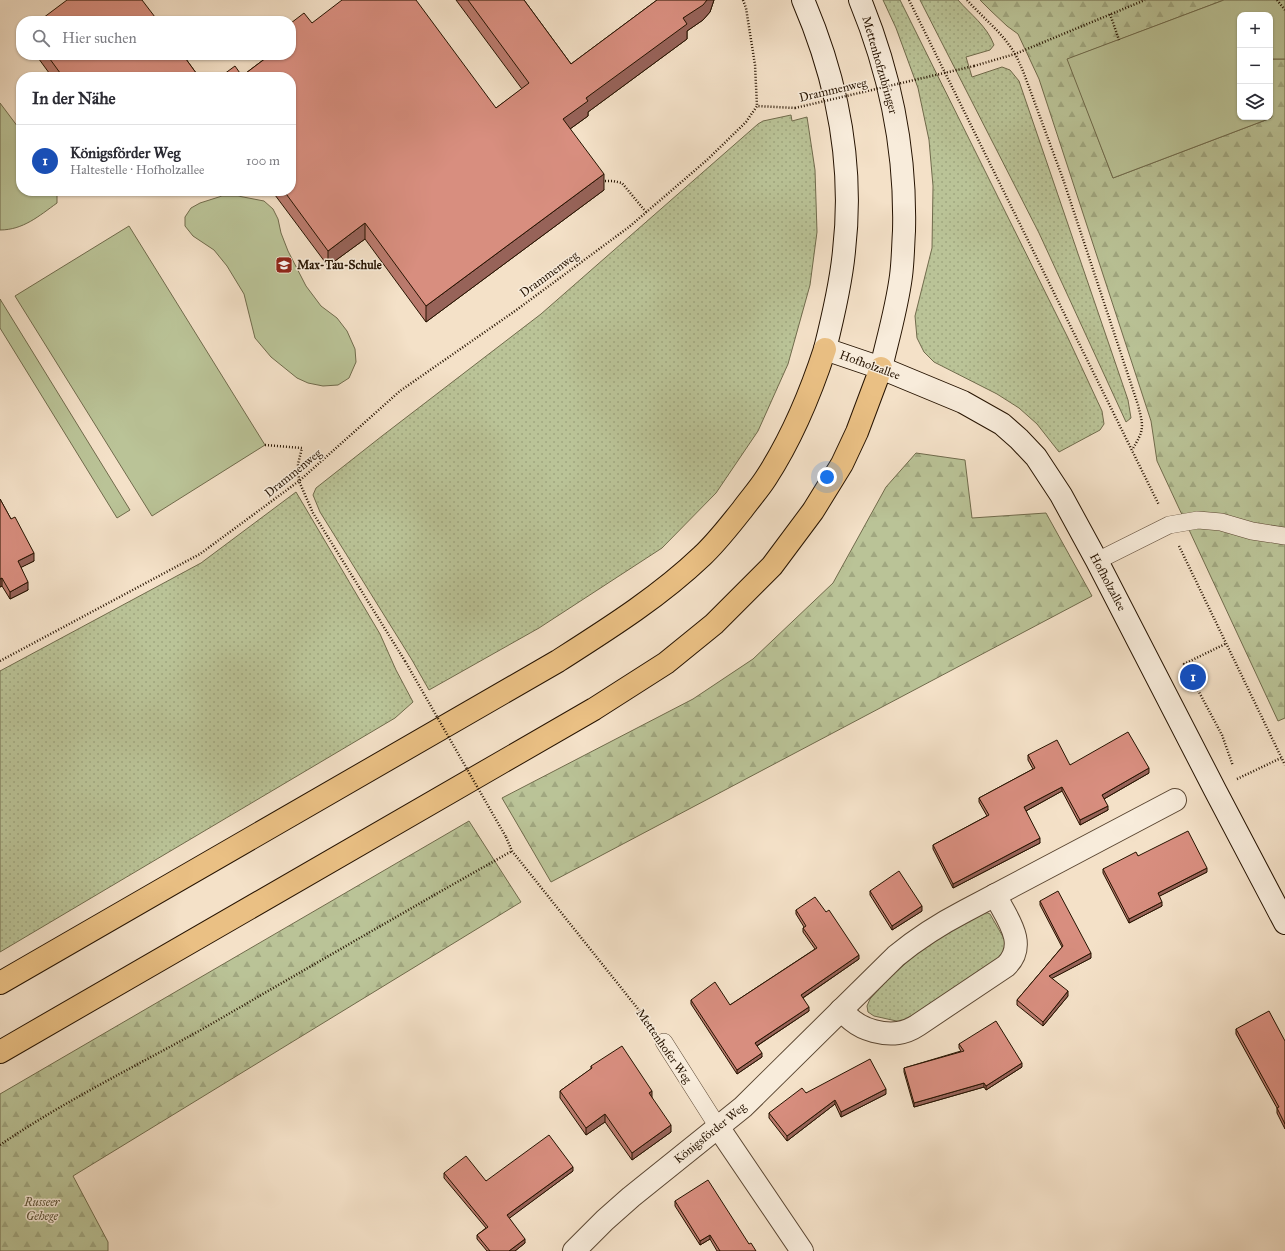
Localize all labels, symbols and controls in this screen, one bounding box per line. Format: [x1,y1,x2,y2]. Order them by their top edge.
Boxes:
map controls [1237,12,1273,120]
button: + [1237,12,1273,48]
street label: Mettenhofzubringer [858,14,901,116]
search box [16,16,296,60]
icon: search [30,27,52,49]
text: Hier suchen [62,29,137,47]
button: − [1237,48,1273,84]
street label: Drammenweg [798,75,869,106]
button: layers [1237,84,1273,120]
text: In der Nähe [32,88,116,109]
text: Königsförder Weg [70,144,180,162]
text: 1 [42,153,48,169]
text: 100 m [246,153,280,169]
text: Haltestelle · Hofholzallee [70,162,205,178]
street label: Drammenweg [517,248,582,301]
school or university icon: Max-Tau-Schule [274,255,294,275]
place label: Max-Tau-Schule [297,258,382,272]
street label: Hofholzallee [838,348,902,382]
street label: Drammenweg [262,446,325,501]
your location [817,467,837,487]
street label: Hofholzallee [1087,551,1129,613]
pin: 1 [1180,662,1206,692]
street label: Mettenhofer Weg [632,1006,695,1087]
street label: Königsförder Weg [671,1100,750,1167]
park label: Russeer Gehege [23,1195,61,1223]

